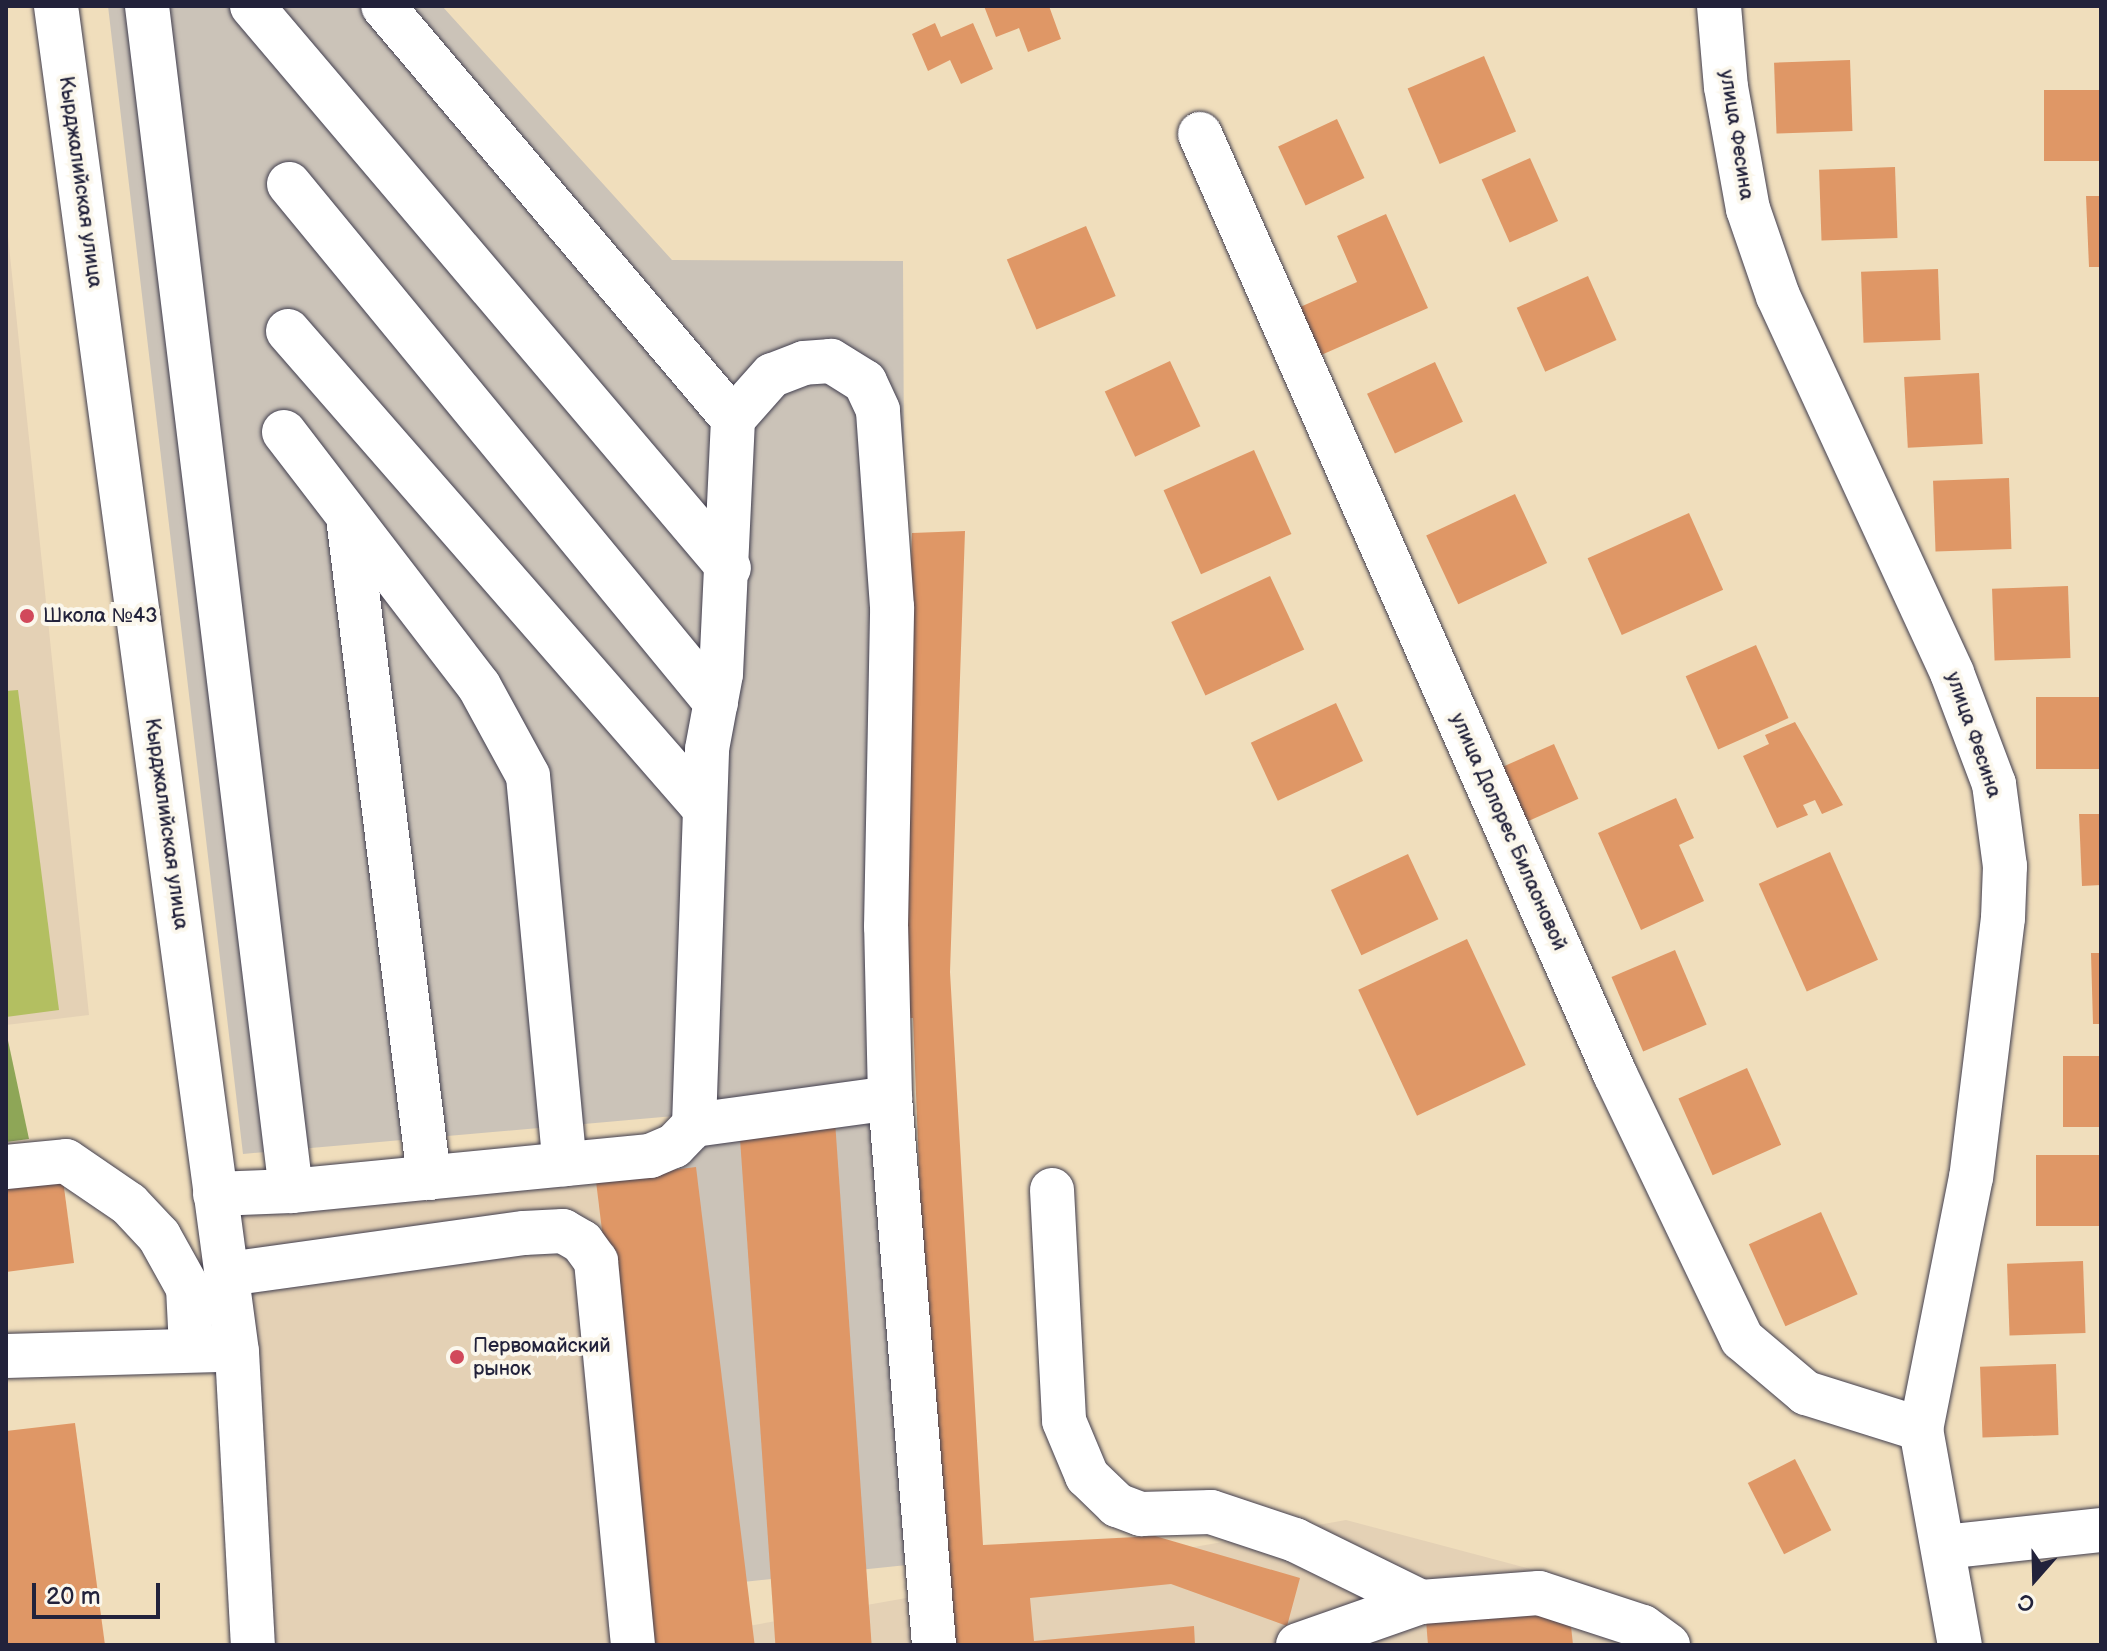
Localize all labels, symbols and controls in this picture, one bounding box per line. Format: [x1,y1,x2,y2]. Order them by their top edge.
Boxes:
street label: улица Фесина [1714,68,1758,202]
street label: Кырджалийская улица [53,75,107,289]
place label: Школа №43 [43,604,157,628]
marker: Школа №43 [18,607,36,625]
street label: улица Фесина [1940,669,2006,801]
street label: улица Долорес Билаоновой [1445,710,1571,954]
street label: Кырджалийская улица [139,717,193,931]
place label: Первомайский рынок [473,1334,611,1381]
marker: Первомайский рынок [448,1348,466,1366]
north arrow [1995,1539,2075,1619]
scale bar [36,1567,164,1617]
text: 20 m [46,1582,101,1611]
text: С [2015,1587,2038,1617]

